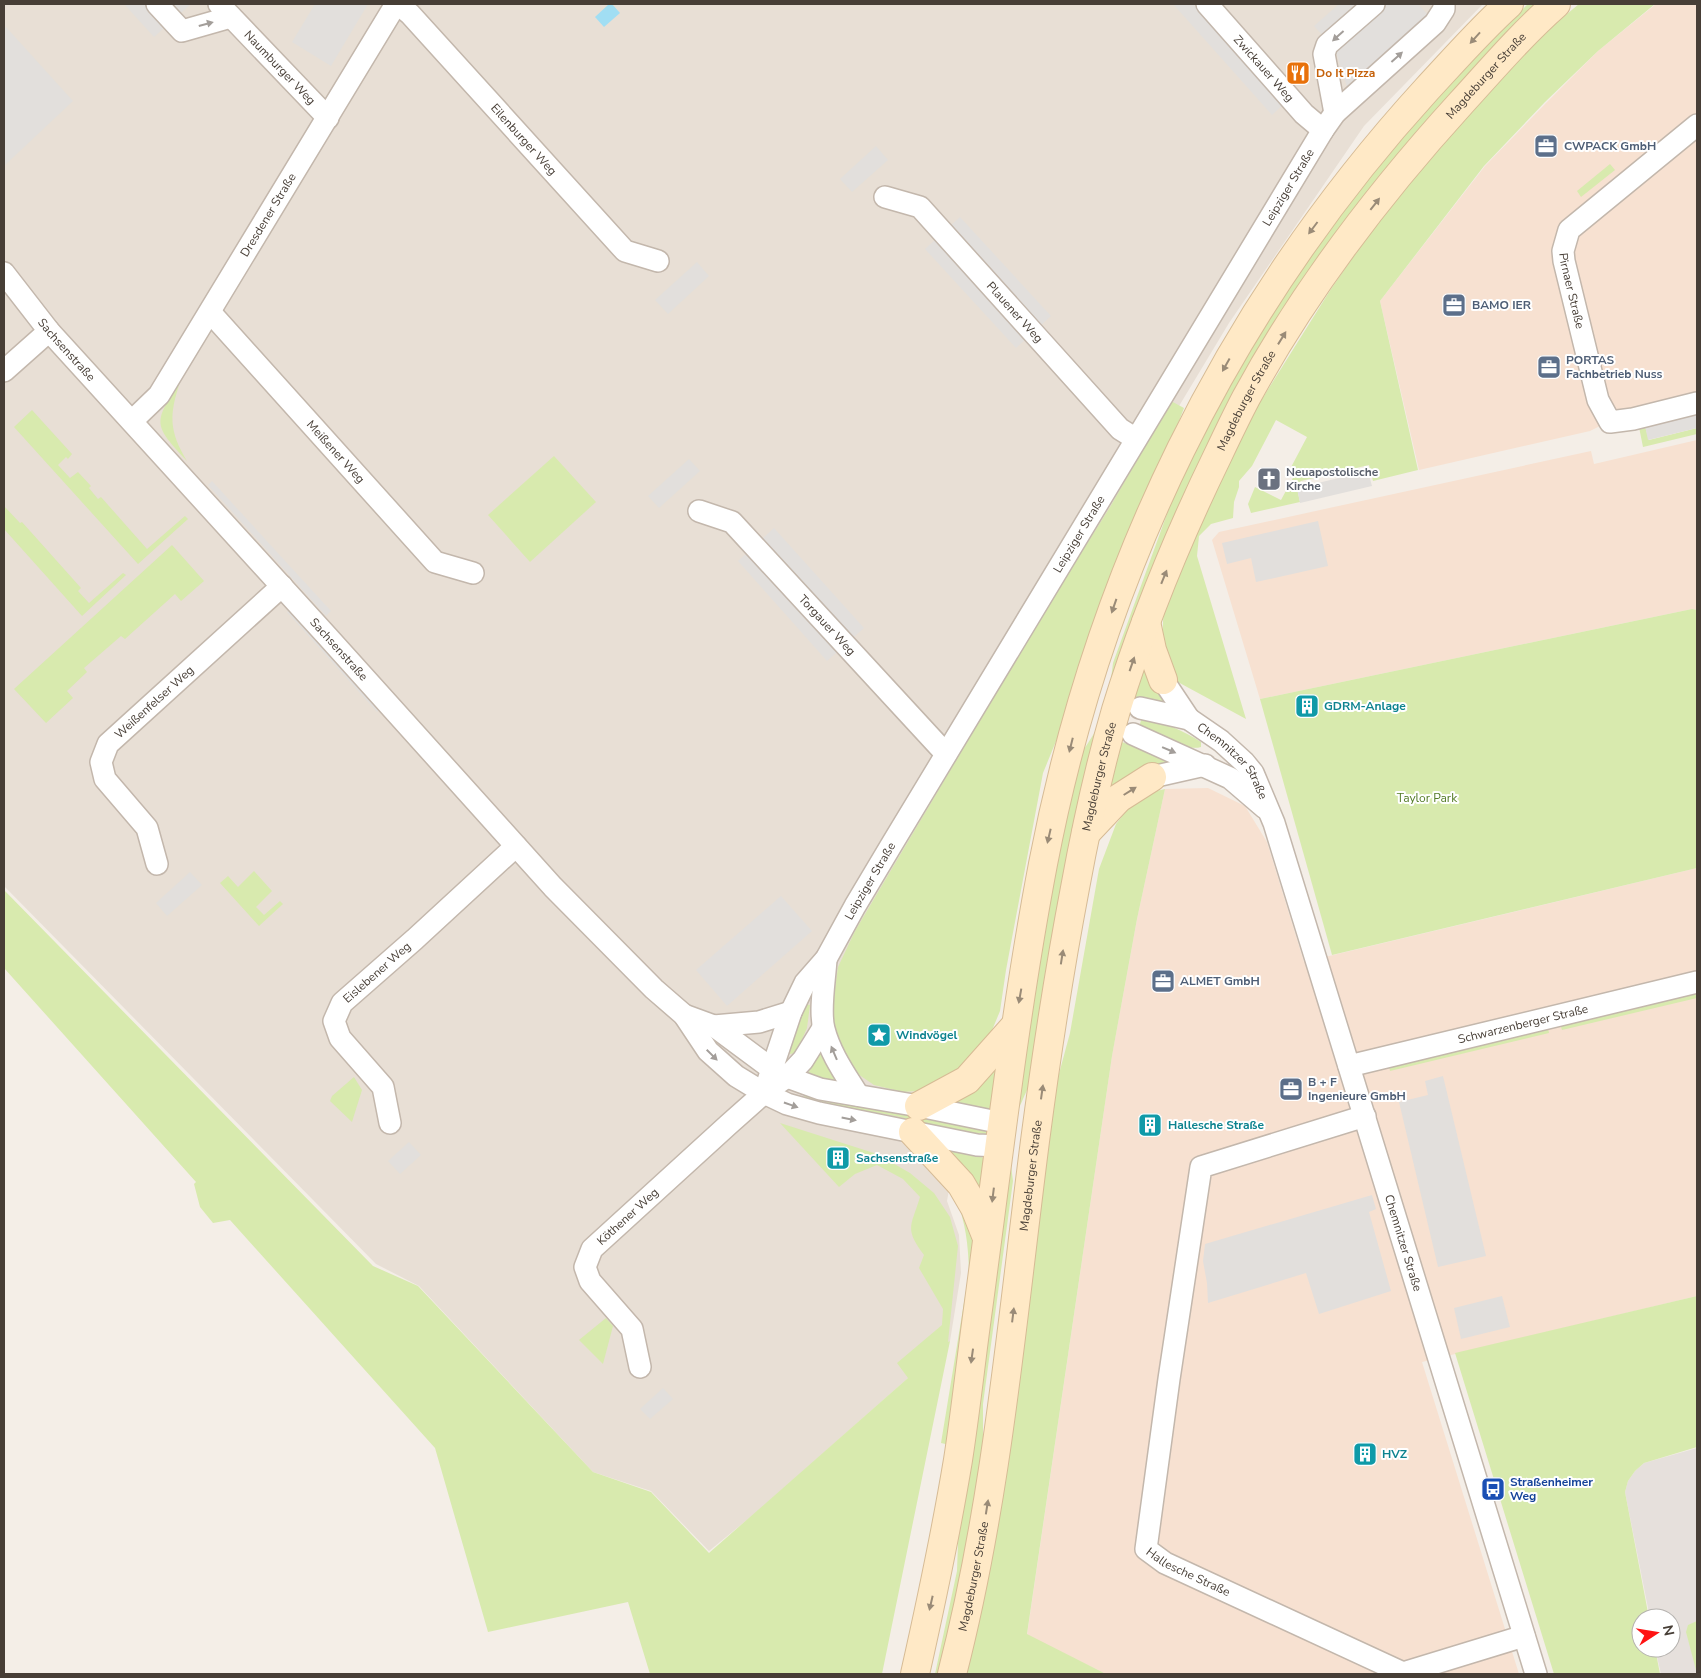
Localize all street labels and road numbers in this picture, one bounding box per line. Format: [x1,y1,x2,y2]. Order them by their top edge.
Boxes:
street label: Naumburger Weg [241,27,319,108]
street label: Magdeburger Straße [1442,29,1530,122]
street label: Zwickauer Weg [1230,32,1298,105]
street label: Eilenburger Weg [487,100,560,179]
street label: Leipziger Straße [1259,146,1318,229]
street label: Dresdener Straße [237,170,300,260]
street label: Pirnaer Straße [1555,252,1588,330]
street label: Plauener Weg [983,278,1047,346]
street label: Sachsenstraße [34,315,99,385]
street label: Magdeburger Straße [1213,347,1280,454]
street label: Meißener Weg [303,417,368,487]
street label: Leipziger Straße [1050,492,1109,576]
street label: Torgauer Weg [795,591,859,659]
street label: Sachsenstraße [306,614,372,684]
street label: Weißenfelser Weg [111,662,197,742]
street label: Chemnitzer Straße [1194,719,1271,802]
street label: Magdeburger Straße [1078,720,1120,833]
street label: Leipziger Straße [841,839,899,923]
street label: Eislebener Weg [340,938,414,1007]
street label: Schwarzenberger Straße [1456,1001,1590,1047]
street label: Magdeburger Straße [1016,1119,1046,1232]
street label: Köthener Weg [593,1184,662,1249]
street label: Chemnitzer Straße [1381,1192,1426,1293]
street label: Magdeburger Straße [955,1520,992,1633]
street label: Hallesche Straße [1143,1544,1233,1600]

